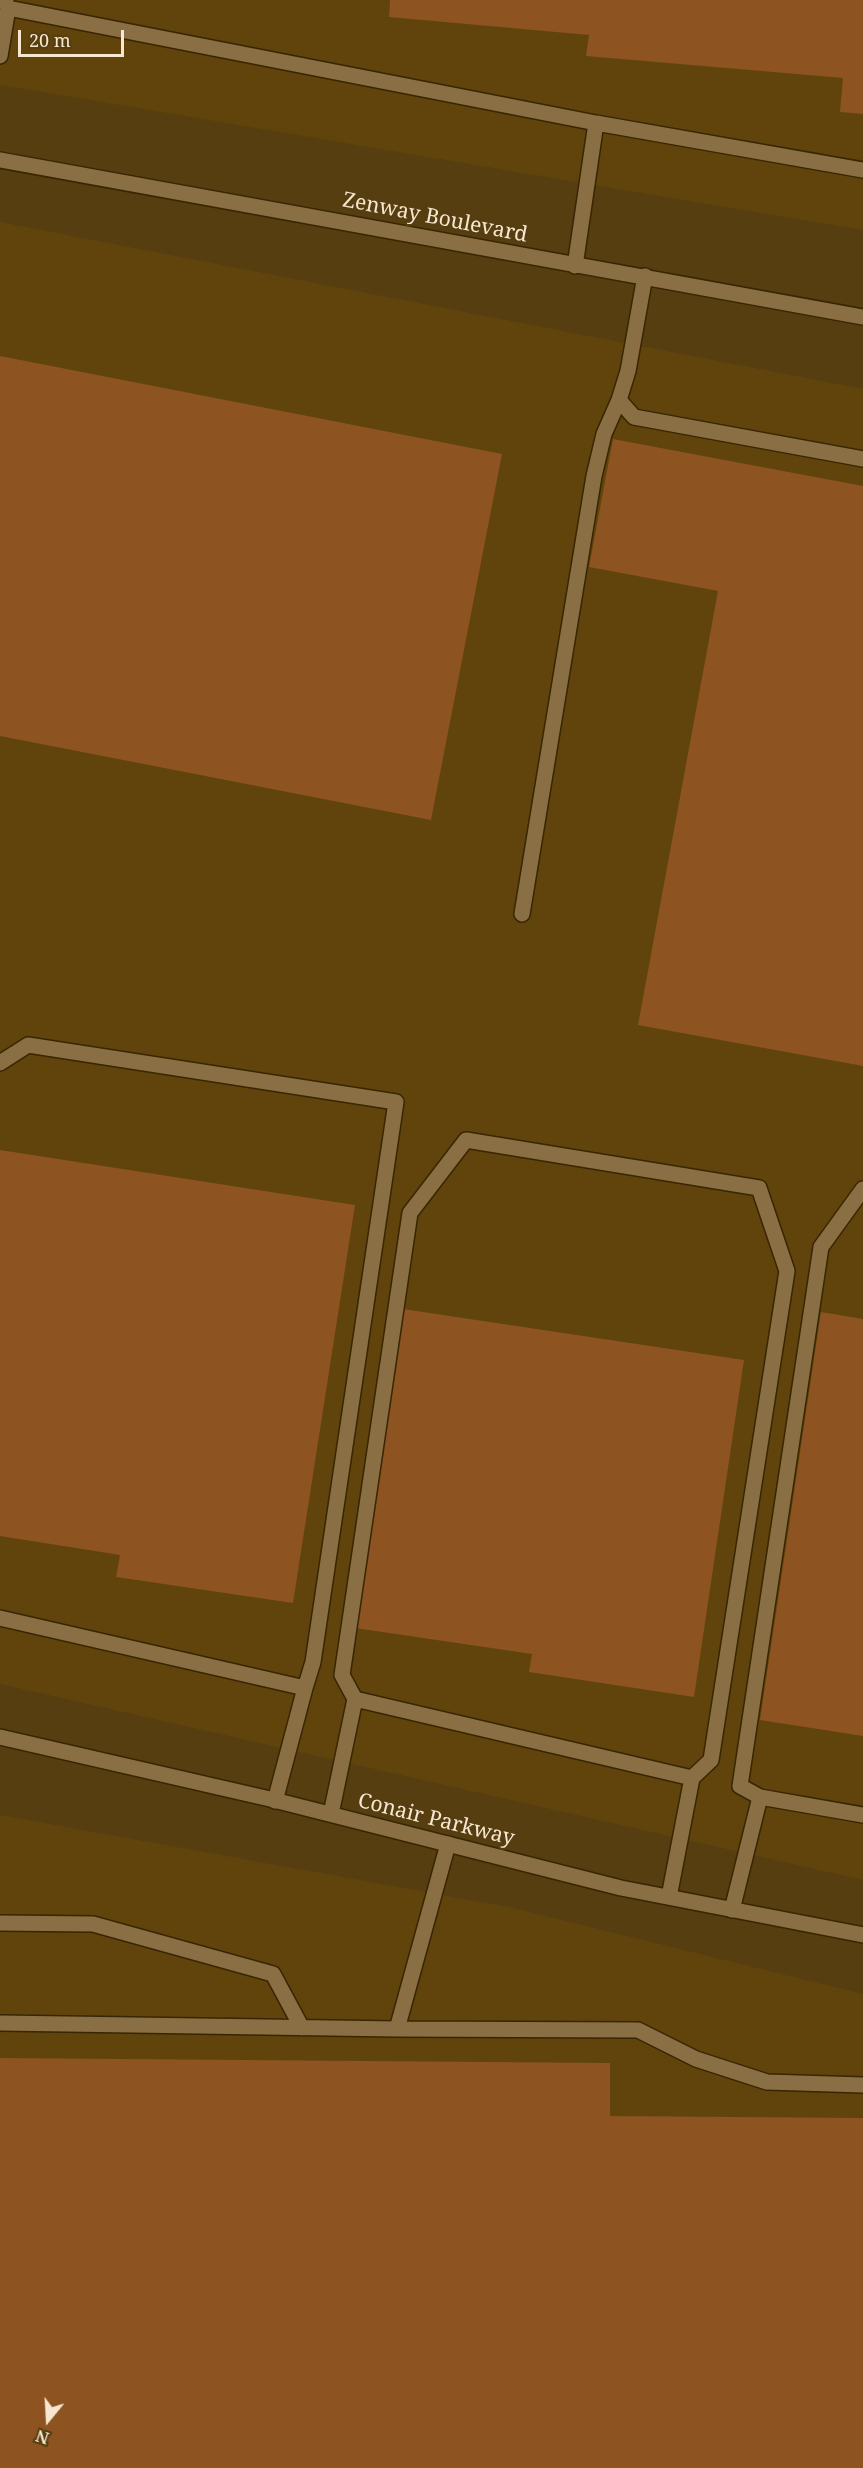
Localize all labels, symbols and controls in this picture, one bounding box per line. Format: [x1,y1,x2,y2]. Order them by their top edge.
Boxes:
scale bar [21,18,128,56]
text: 20 m [29,28,71,52]
street label: Zenway Boulevard [340,188,530,248]
street label: Conair Parkway [355,1788,517,1852]
north arrow [18,2390,78,2450]
text: N [33,2425,52,2450]

